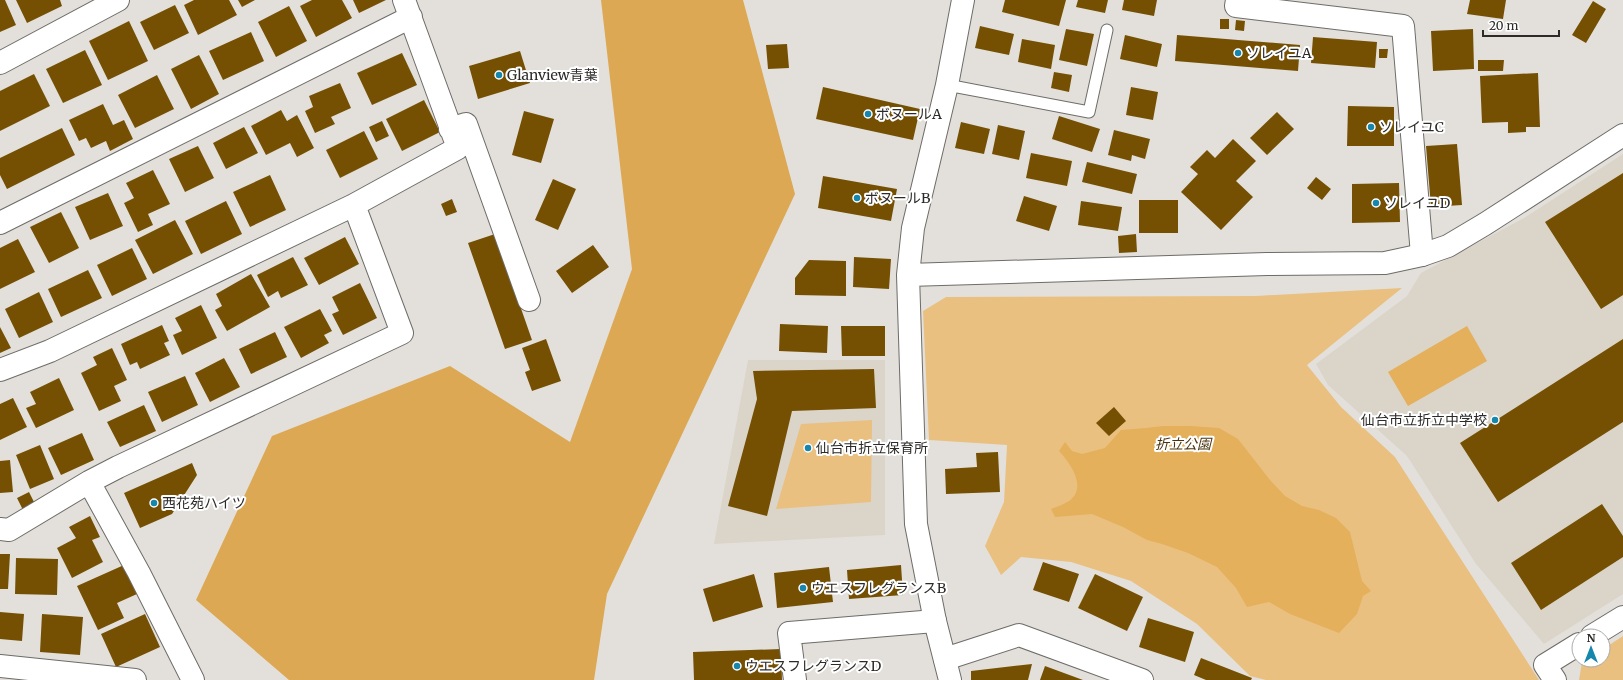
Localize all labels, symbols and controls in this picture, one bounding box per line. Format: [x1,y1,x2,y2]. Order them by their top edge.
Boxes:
scale bar [1483,12,1559,38]
text: 20 m [1489,18,1518,33]
place label: ソレイユA [1246,44,1312,62]
marker: ソレイユA [1233,48,1243,58]
place label: Glanview青葉 [507,66,598,84]
marker: Glanview青葉 [494,70,504,80]
place label: ボヌールA [876,105,942,123]
marker: ボヌールA [863,109,873,119]
place label: ソレイユC [1379,118,1444,136]
marker: ソレイユC [1366,122,1376,132]
place label: ボヌールB [865,189,930,207]
marker: ボヌールB [852,193,862,203]
place label: ソレイユD [1384,194,1451,212]
marker: ソレイユD [1371,198,1381,208]
place label: 仙台市立折立中学校 [1361,411,1487,429]
marker: 仙台市立折立中学校 [1490,415,1500,425]
park label: 折立公園 [1155,435,1213,453]
place label: 仙台市折立保育所 [816,439,928,457]
marker: 仙台市折立保育所 [803,443,813,453]
place label: 西花苑ハイツ [162,494,246,512]
marker: 西花苑ハイツ [149,498,159,508]
place label: ウエスフレグランスB [811,579,946,597]
marker: ウエスフレグランスB [798,583,808,593]
north arrow [1571,628,1611,668]
text: N [1587,631,1596,645]
place label: ウエスフレグランスD [745,657,882,675]
marker: ウエスフレグランスD [732,661,742,671]

